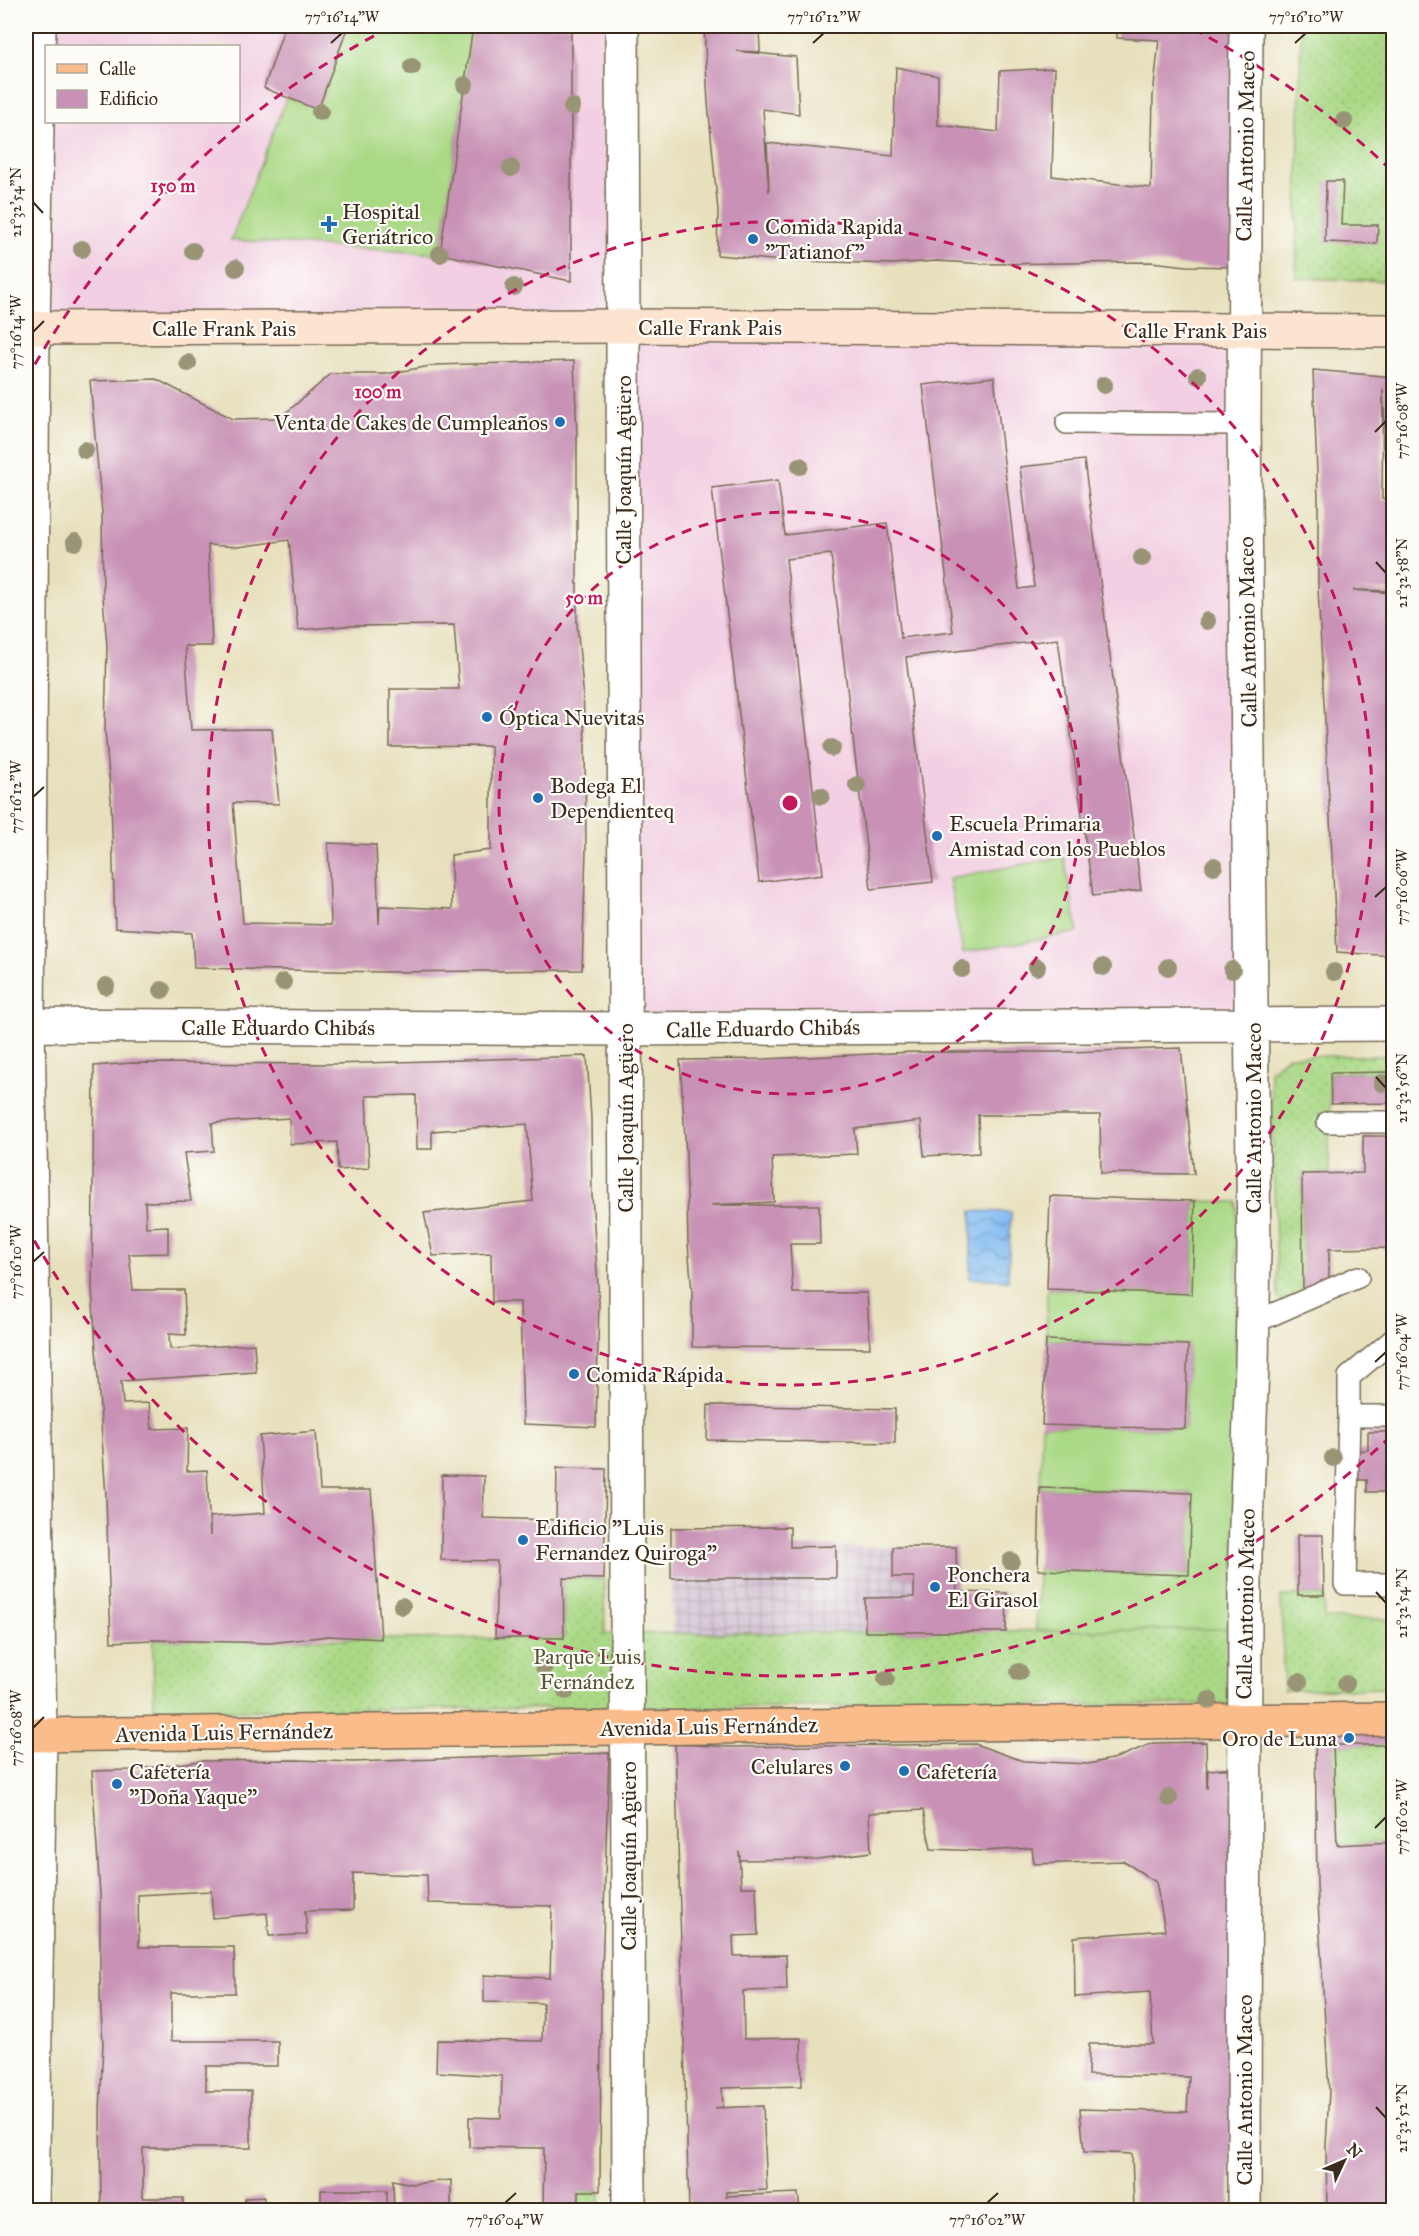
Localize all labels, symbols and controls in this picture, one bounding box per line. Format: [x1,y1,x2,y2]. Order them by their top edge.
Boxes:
text: 77°16'14"W [305,8,380,26]
text: 77°16'12"W [787,8,861,26]
text: 77°16'10"W [1269,8,1344,26]
legend [45,45,240,123]
street label: Calle Antonio Maceo [1230,50,1261,242]
text: Calle [99,58,136,80]
text: Edificio [99,88,158,110]
text: 21°32'54"N [7,166,25,237]
text: 150 m [151,175,196,197]
place label: Hospital Geriátrico [342,198,433,250]
place label: Comida Rapida "Tatianof" [765,213,903,265]
marker: Hospital Geriátrico [320,215,338,233]
marker: Comida Rapida "Tatianof" [746,232,760,246]
text: 77°16'14"W [7,294,25,369]
street label: Calle Frank Pais [638,314,782,341]
street label: Calle Frank Pais [152,315,296,342]
street label: Calle Frank Pais [1123,317,1267,344]
street label: Calle Joaquín Agüero [610,375,637,565]
text: 100 m [355,381,402,403]
text: 77°16'08"W [1393,382,1411,459]
place label: Venta de Cakes de Cumpleaños [273,409,548,436]
marker: Venta de Cakes de Cumpleaños [553,415,567,429]
street label: Calle Antonio Maceo [1232,536,1263,728]
text: 21°32'58"N [1393,537,1411,608]
text: 50 m [565,587,604,609]
place label: Óptica Nuevitas [499,704,645,731]
marker: Óptica Nuevitas [480,710,494,724]
text: 77°16'12"W [7,760,25,834]
place label: Bodega El Dependienteq [550,772,675,824]
marker: Bodega El Dependienteq [531,791,545,805]
centre of rings [780,793,800,813]
place label: Escuela Primaria Amistad con los Pueblos [948,810,1165,862]
marker: Escuela Primaria Amistad con los Pueblos [930,829,944,843]
text: 77°16'06"W [1393,848,1411,925]
street label: Calle Eduardo Chibás [666,1013,860,1044]
street label: Calle Eduardo Chibás [181,1014,375,1041]
street label: Calle Antonio Maceo [1240,1022,1267,1214]
street label: Calle Joaquín Agüero [612,1023,639,1213]
text: 21°32'56"N [1393,1053,1411,1123]
text: 77°16'10"W [7,1224,25,1299]
text: 77°16'04"W [1393,1313,1411,1391]
place label: Comida Rápida [586,1361,724,1388]
marker: Comida Rápida [567,1367,581,1381]
street label: Calle Antonio Maceo [1230,1508,1261,1700]
place label: Edificio "Luis Fernandez Quiroga" [535,1514,717,1566]
marker: Edificio "Luis Fernandez Quiroga" [516,1533,530,1547]
place label: Ponchera El Girasol [947,1561,1038,1613]
text: 21°32'54"N [1393,1567,1411,1638]
marker: Ponchera El Girasol [928,1580,942,1594]
park label: Parque Luis Fernández [533,1643,641,1695]
text: 77°16'08"W [7,1689,25,1766]
street label: Avenida Luis Fernández [599,1711,818,1742]
street label: Avenida Luis Fernández [114,1717,333,1748]
place label: Oro de Luna [1222,1725,1338,1752]
marker: Oro de Luna [1342,1731,1356,1745]
place label: Celulares [751,1753,833,1780]
place label: Cafetería "Doña Yaque" [129,1758,257,1810]
place label: Cafetería [916,1758,998,1785]
marker: Celulares [838,1759,852,1773]
street label: Calle Joaquín Agüero [615,1761,642,1951]
marker: Cafetería [897,1764,911,1778]
marker: Cafetería "Doña Yaque" [110,1777,124,1791]
text: 77°16'02"W [1393,1778,1411,1855]
street label: Calle Antonio Maceo [1231,1994,1258,2186]
text: 21°32'52"N [1393,2083,1411,2153]
north arrow [1314,2131,1374,2191]
text: N [1343,2139,1366,2163]
text: 77°16'04"W [466,2211,544,2229]
text: 77°16'02"W [949,2211,1026,2229]

